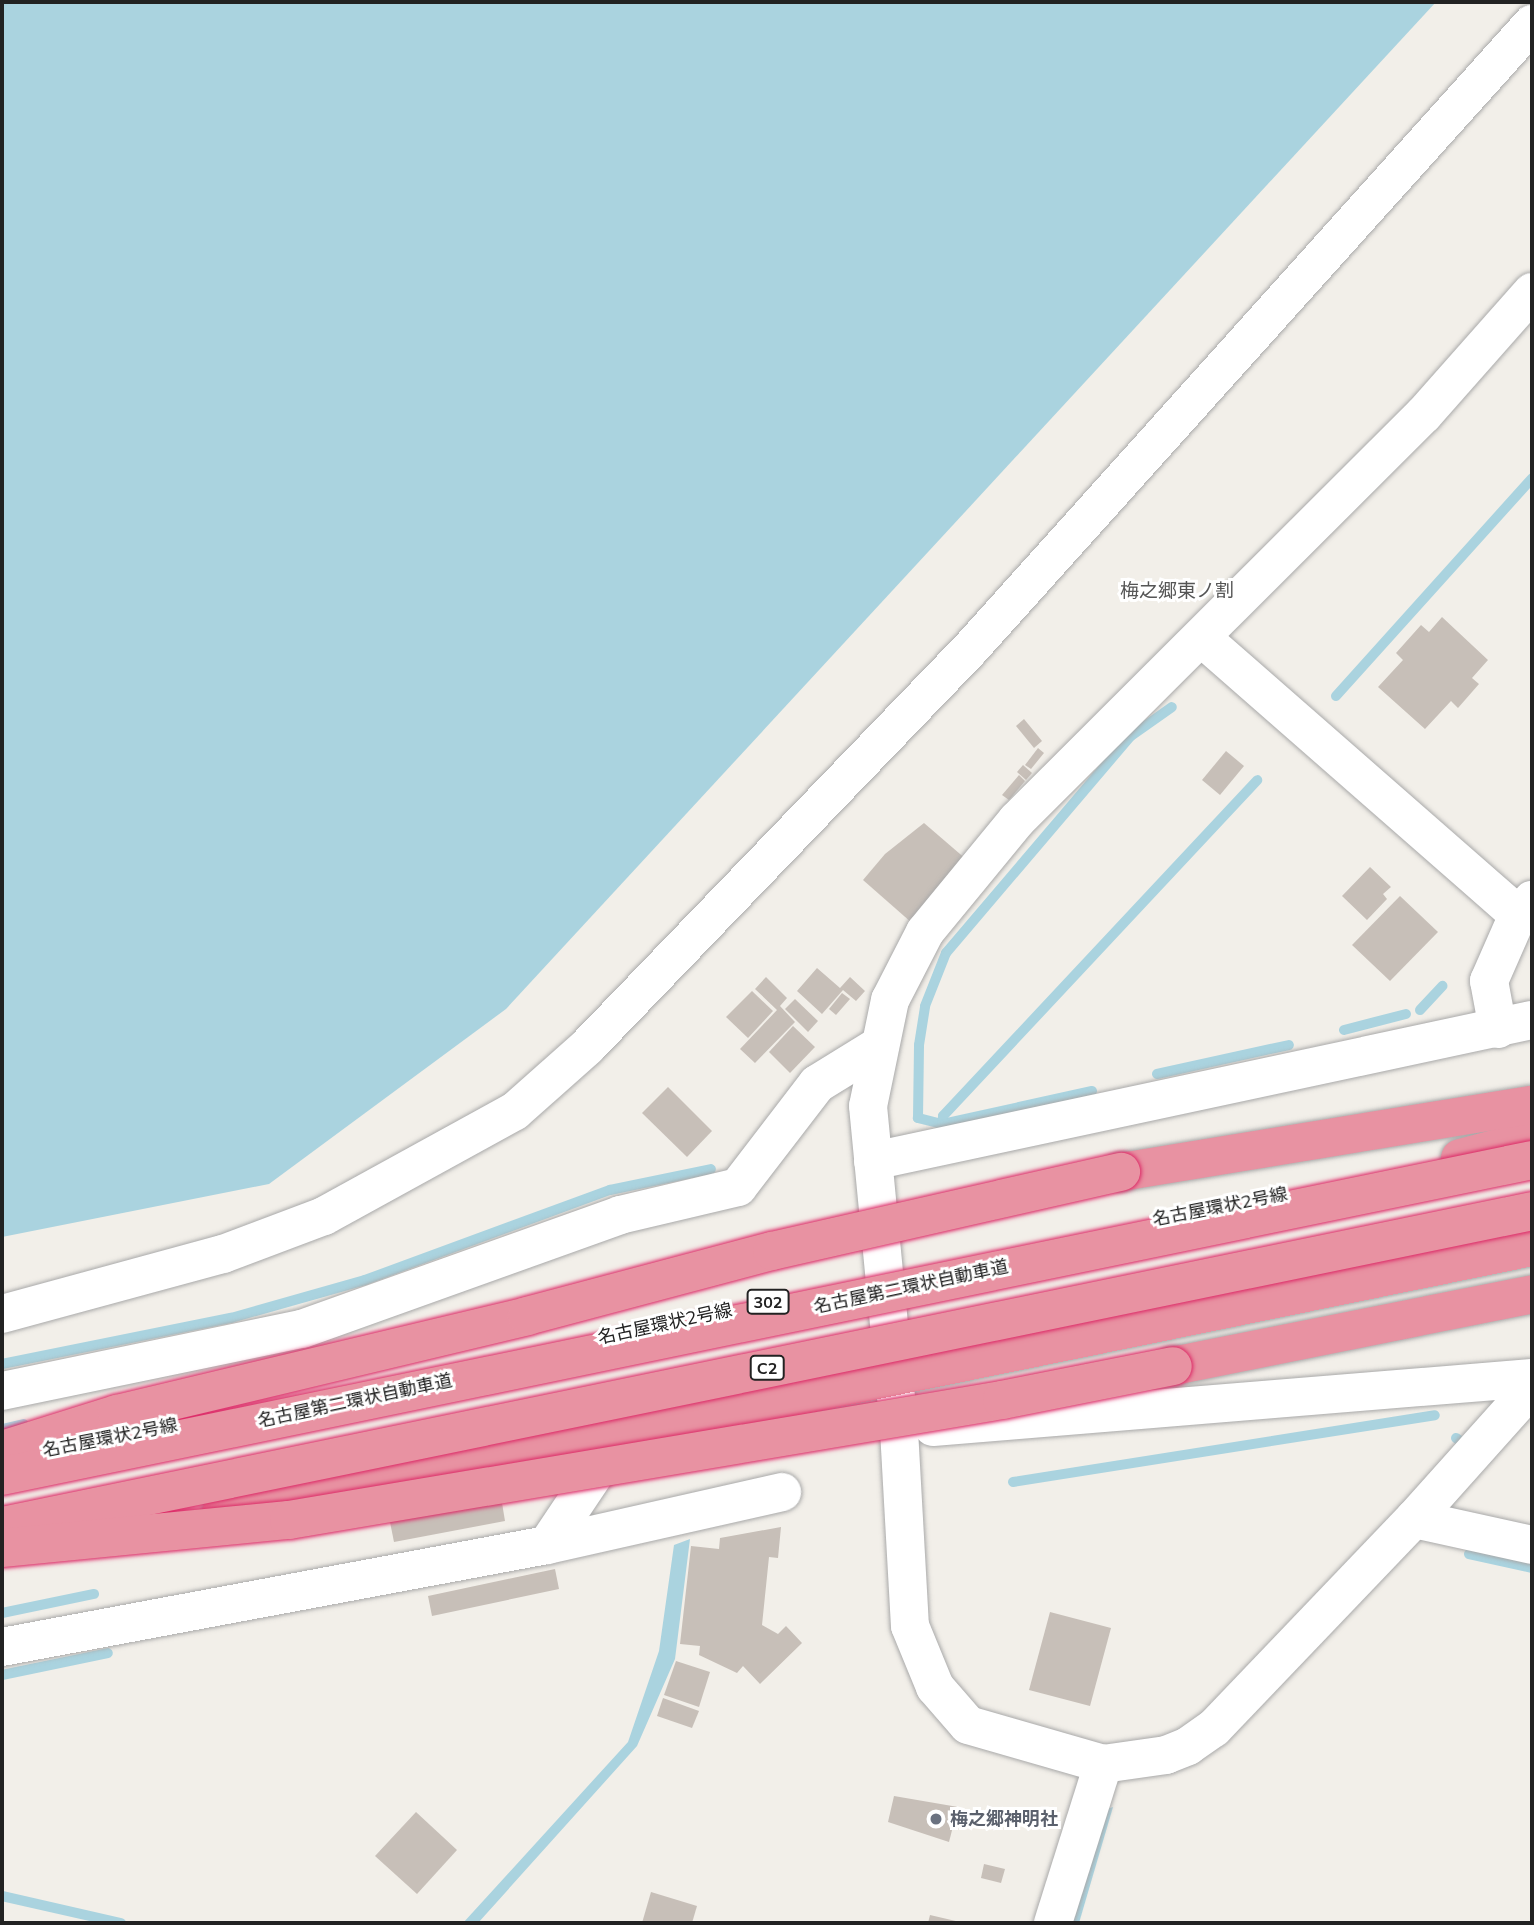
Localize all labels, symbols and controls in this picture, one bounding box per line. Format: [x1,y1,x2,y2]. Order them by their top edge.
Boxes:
district label: 梅之郷東ノ割 [1120,580,1234,602]
street label: 名古屋環状2号線 [1151,1183,1289,1231]
street label: 名古屋第二環状自動車道 [812,1256,1010,1318]
road number: 302 [745,1290,791,1314]
street label: 名古屋環状2号線 [596,1299,734,1349]
road number: C2 [750,1356,784,1380]
street label: 名古屋第二環状自動車道 [256,1370,454,1432]
street label: 名古屋環状2号線 [41,1414,179,1462]
place label: 梅之郷神明社 [950,1808,1058,1830]
marker: 梅之郷神明社 [928,1811,944,1827]

